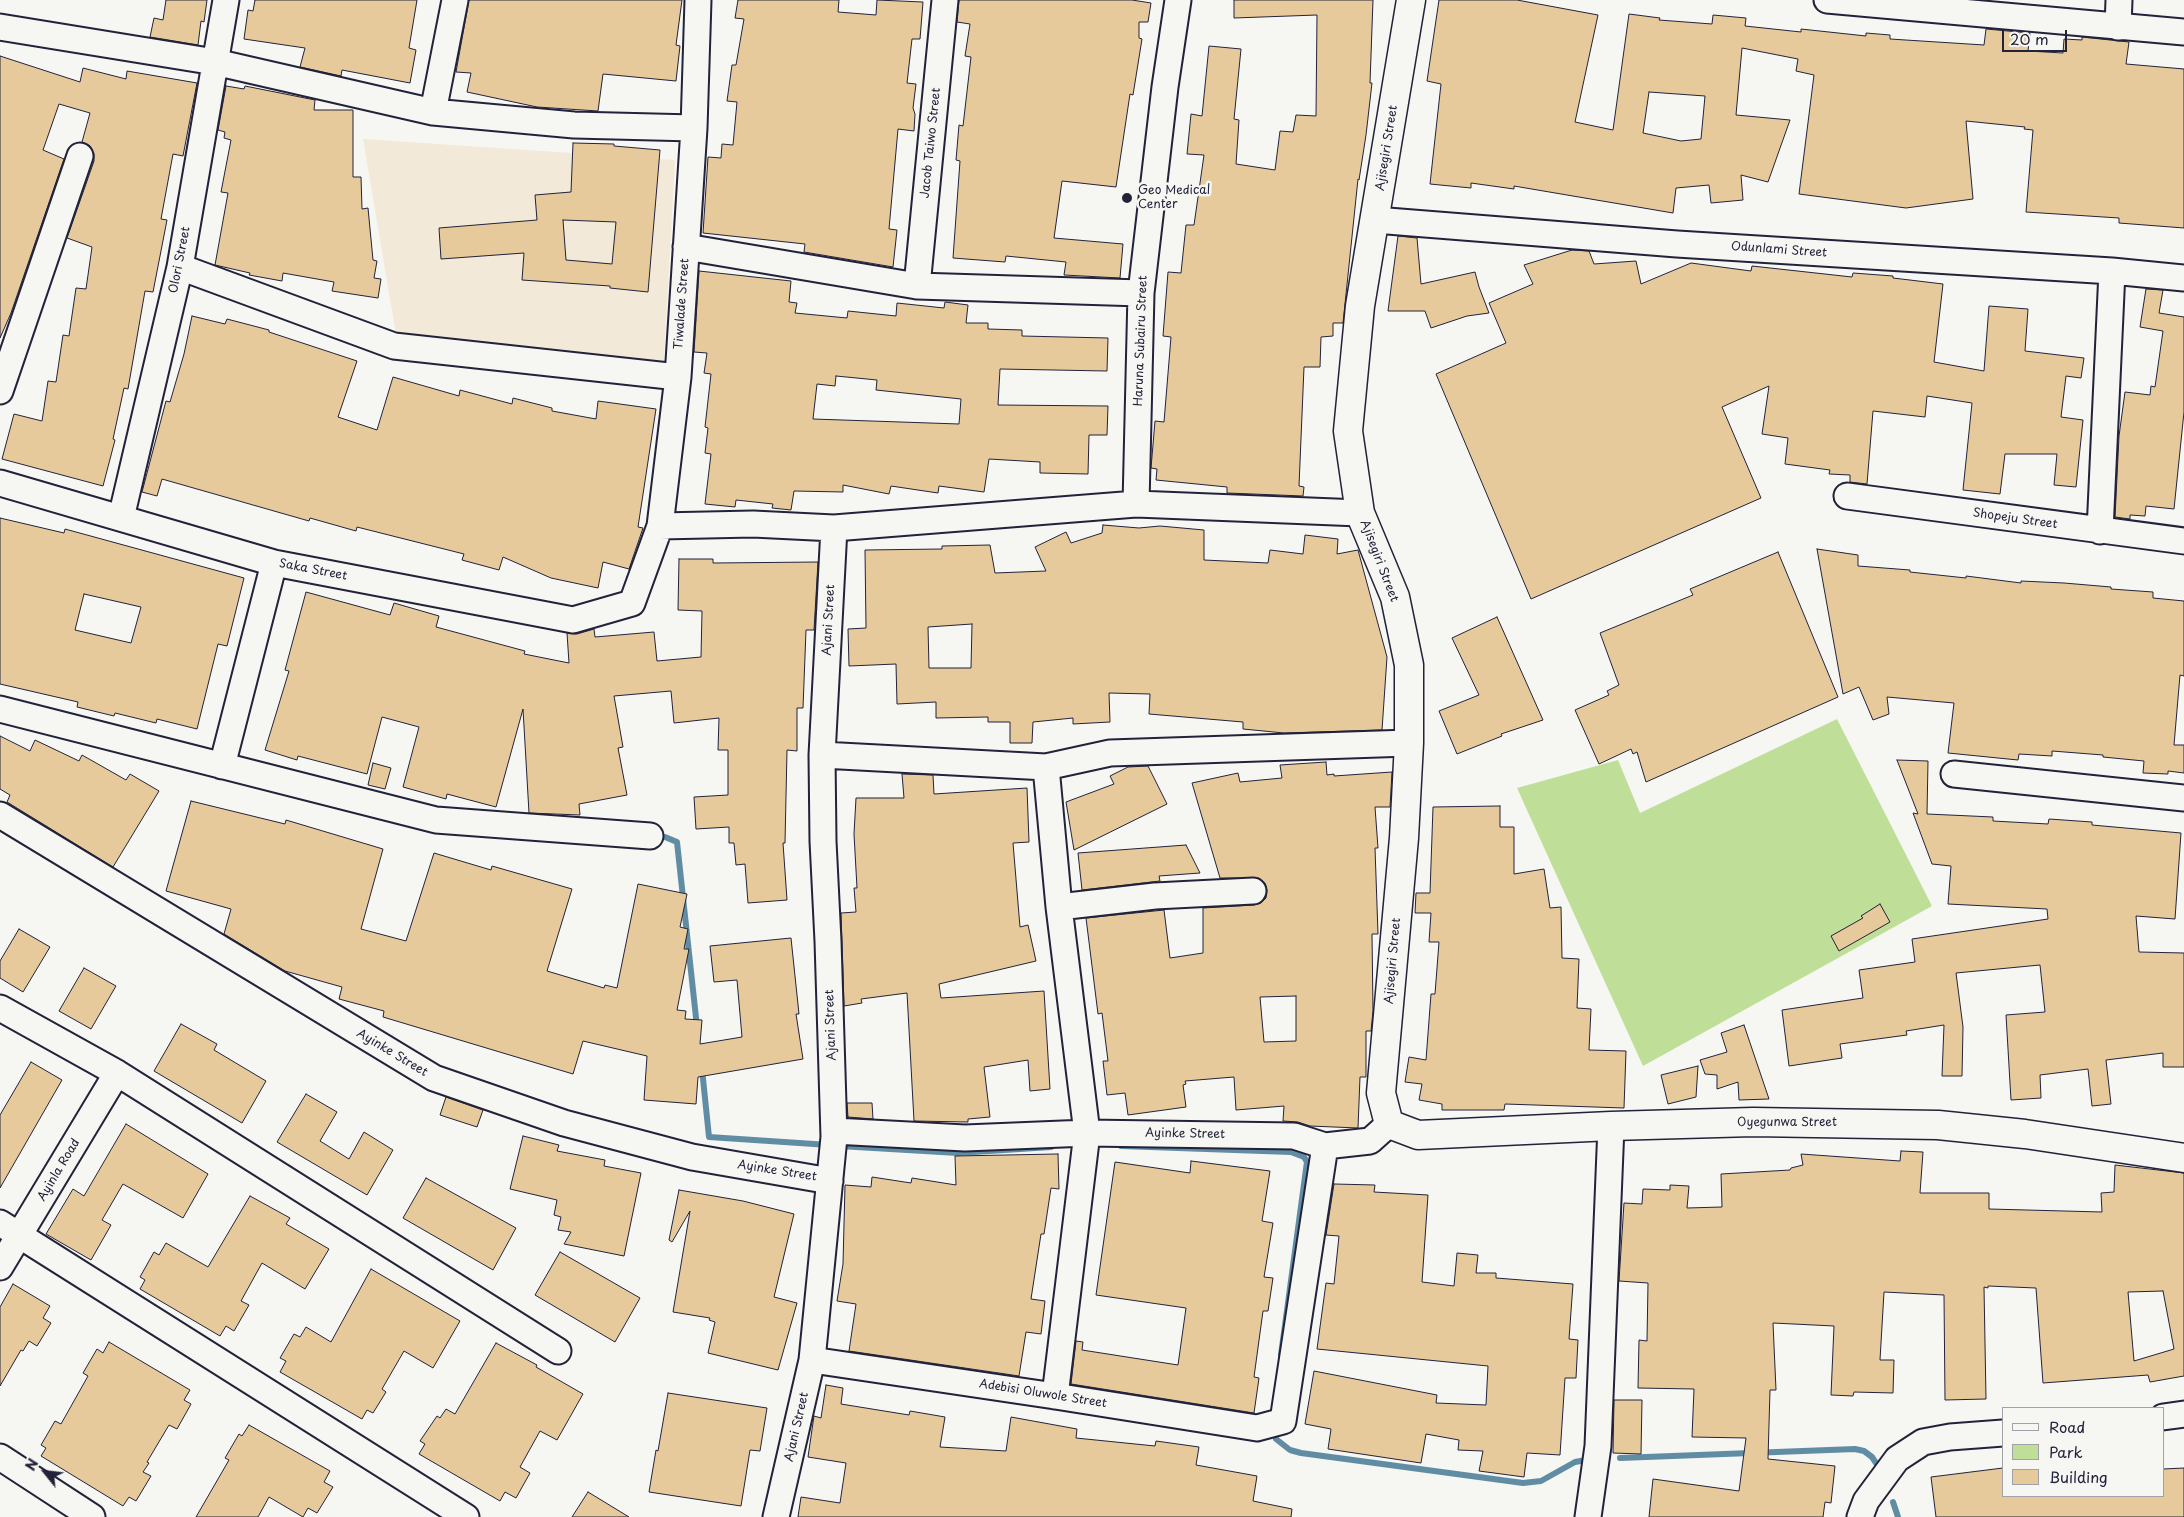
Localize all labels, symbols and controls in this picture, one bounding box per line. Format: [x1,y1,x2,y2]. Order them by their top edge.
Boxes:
scale bar [2004,20,2069,52]
text: 20 m [2010,27,2049,50]
street label: Jacob Taiwo Street [918,87,944,199]
street label: Ajisegiri Street [1373,104,1401,192]
place label: Geo Medical Center [1138,184,1210,212]
marker: Geo Medical Center [1120,191,1134,205]
street label: Olori Street [166,225,194,295]
street label: Odunlami Street [1731,239,1827,261]
street label: Tiwalade Street [672,258,692,350]
street label: Haruna Subairu Street [1132,275,1150,407]
street label: Shopeju Street [1972,506,2058,532]
street label: Ajisegiri Street [1357,518,1401,604]
street label: Saka Street [278,556,348,584]
street label: Ajani Street [820,584,838,656]
street label: Ajisegiri Street [1382,917,1404,1005]
street label: Ajani Street [823,989,839,1061]
street label: Ayinke Street [354,1026,430,1080]
street label: Oyegunwa Street [1737,1116,1837,1130]
street label: Ayinke Street [1145,1126,1225,1142]
street label: Ayinla Road [35,1136,83,1204]
street label: Ayinke Street [736,1158,818,1184]
street label: Adebisi Oluwole Street [978,1377,1108,1411]
street label: Ajani Street [782,1391,812,1463]
legend [2002,1407,2164,1497]
text: Road [2049,1415,2085,1438]
text: Park [2049,1440,2083,1463]
north arrow [20,1447,70,1497]
text: N [20,1455,43,1474]
text: Building [2049,1465,2108,1488]

